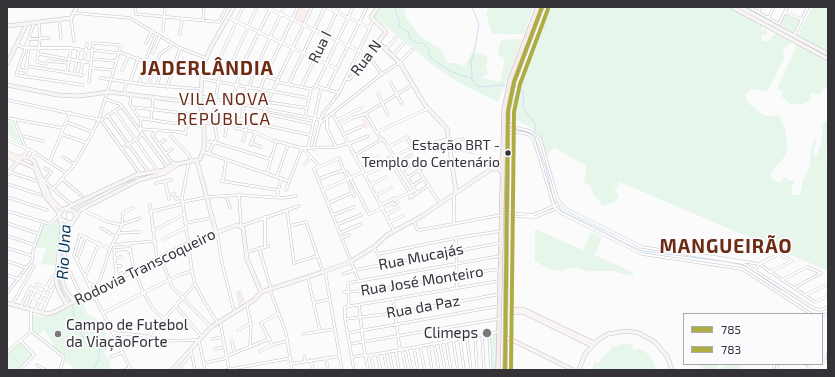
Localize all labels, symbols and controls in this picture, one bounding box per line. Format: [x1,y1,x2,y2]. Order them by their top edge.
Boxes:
street label: Rua I [305,28,335,66]
street label: Rua N [347,37,385,79]
district label: JADERLÂNDIA [140,58,274,80]
district label: VILA NOVA REPÚBLICA [177,89,271,129]
place label: Estação BRT - Templo do Centenário [362,137,500,170]
marker: Estação BRT - Templo do Centenário [503,148,513,158]
water label: Rio Una [53,224,75,280]
street label: Rodovia Transcoqueiro [71,225,219,309]
district label: MANGUEIRÃO [659,236,793,258]
street label: Rua Mucajás [377,240,465,274]
street label: Rua José Monteiro [359,262,485,300]
street label: Rua da Paz [385,292,461,322]
legend [683,313,823,365]
place label: Campo de Futebol da ViaçãoForte [66,316,188,351]
text: 785 [721,322,741,336]
place label: Climeps [424,324,478,342]
marker: Climeps [481,327,493,339]
marker: Campo de Futebol da ViaçãoForte [53,329,63,339]
text: 783 [721,342,741,356]

